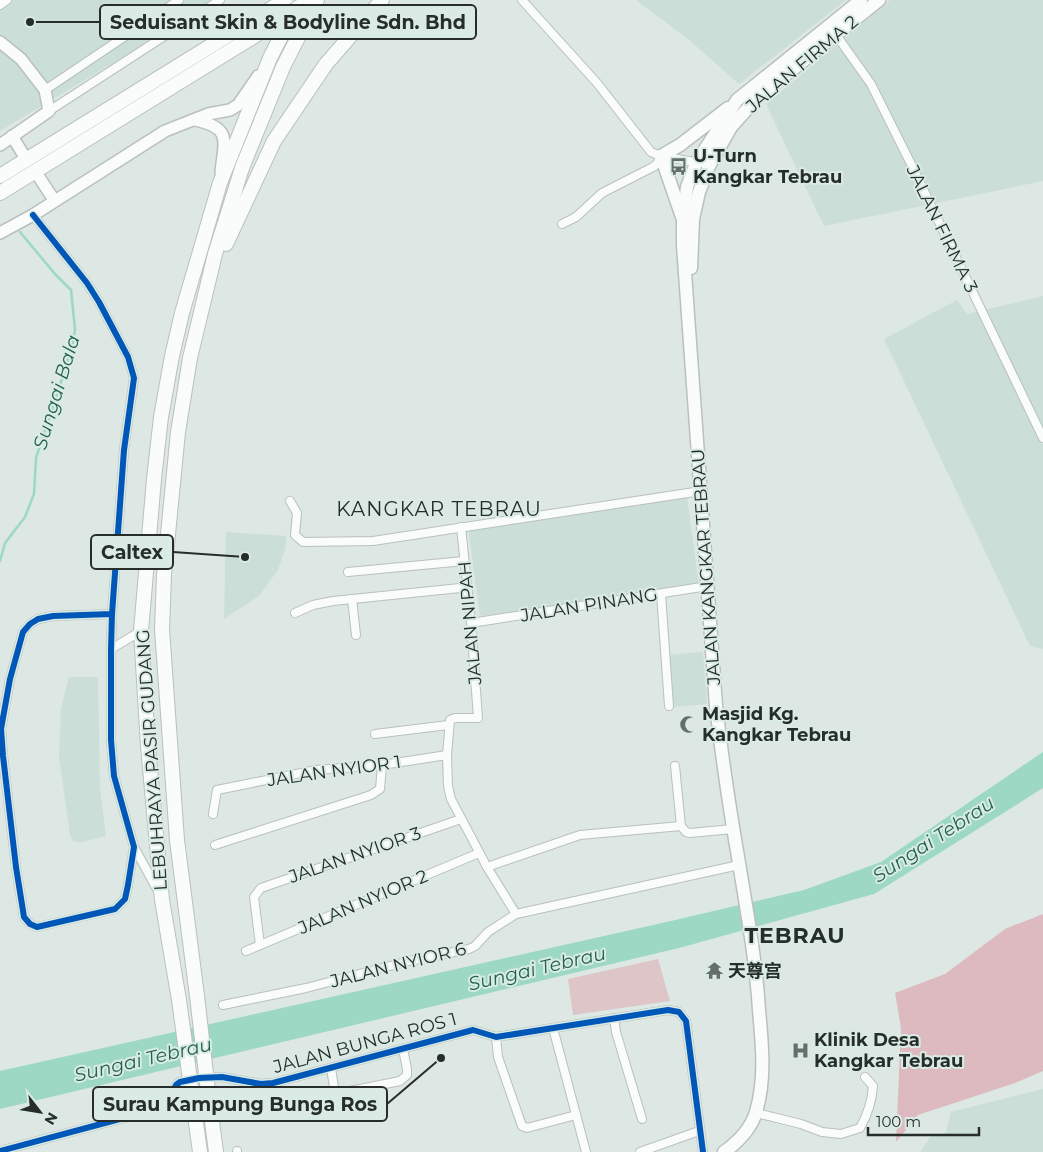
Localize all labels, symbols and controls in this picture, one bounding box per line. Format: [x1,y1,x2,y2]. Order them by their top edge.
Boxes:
callout: Seduisant Skin & Bodyline Sdn. Bhd [100,5,476,39]
text: Seduisant Skin & Bodyline Sdn. Bhd [110,11,466,34]
street label: JALAN FIRMA 2 [741,11,862,118]
place label: U-Turn Kangkar Tebrau [693,145,842,188]
bus stop icon: U-Turn Kangkar Tebrau [669,156,689,176]
street label: JALAN FIRMA 3 [901,161,982,296]
water label: Sungai Bala [28,332,85,452]
street label: JALAN KANGKAR TEBRAU [687,448,725,687]
district label: KANGKAR TEBRAU [336,497,542,521]
callout: Caltex [91,535,173,569]
text: Caltex [101,541,164,564]
street label: JALAN NIPAH [454,560,486,687]
street label: JALAN PINANG [518,583,659,627]
street label: LEBUHRAYA PASIR GUDANG [132,629,172,891]
place label: Masjid Kg. Kangkar Tebrau [702,703,851,746]
mosque icon: Masjid Kg. Kangkar Tebrau [678,714,698,734]
street label: JALAN NYIOR 1 [265,751,402,791]
water label: Sungai Tebrau [868,792,998,887]
street label: JALAN NYIOR 3 [285,822,424,888]
street label: JALAN NYIOR 2 [294,865,431,940]
district label: TEBRAU [744,922,846,949]
street label: JALAN NYIOR 6 [327,937,468,993]
water label: Sungai Tebrau [466,941,608,995]
place label: 天尊宫 [728,960,782,982]
temple icon: 天尊宫 [704,961,724,981]
street label: JALAN BUNGA ROS 1 [270,1008,459,1078]
place label: Klinik Desa Kangkar Tebrau [814,1029,963,1072]
water label: Sungai Tebrau [72,1032,214,1086]
hospital icon: Klinik Desa Kangkar Tebrau [790,1040,810,1060]
north arrow [15,1087,65,1137]
callout: Surau Kampung Bunga Ros [93,1087,387,1121]
text: Surau Kampung Bunga Ros [103,1093,377,1116]
scale bar [868,1104,979,1136]
text: N [41,1109,62,1128]
text: 100 m [876,1112,921,1131]

